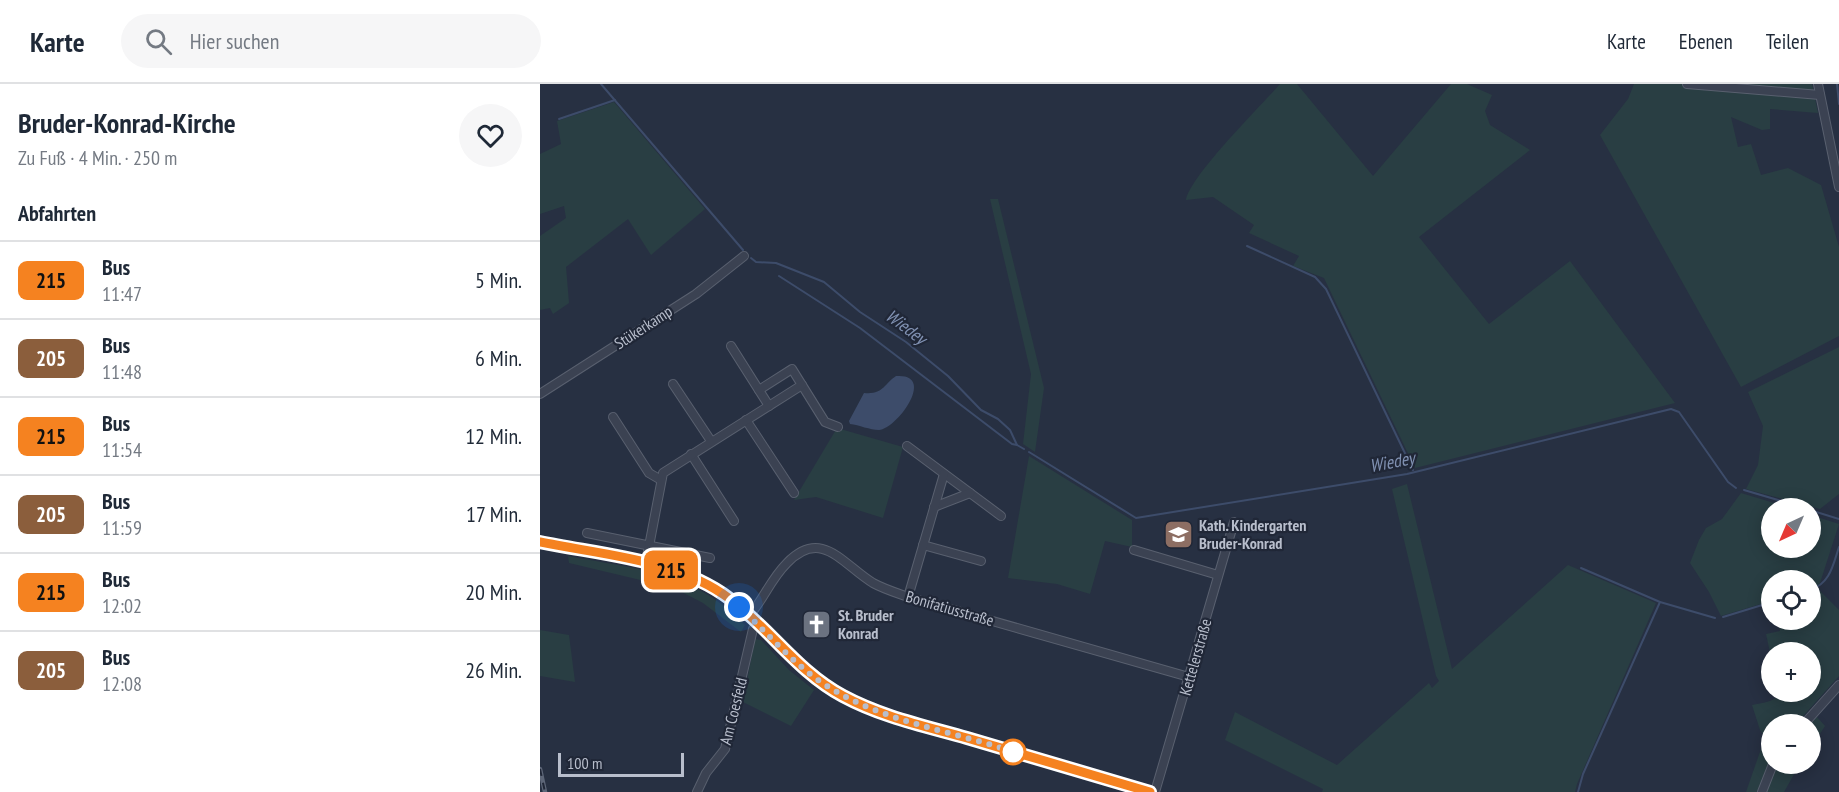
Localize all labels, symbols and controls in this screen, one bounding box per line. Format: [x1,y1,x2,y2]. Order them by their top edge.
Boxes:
search box [121,14,541,68]
text: Karte [30,23,85,60]
icon: search [142,25,175,58]
text: Hier suchen [190,27,279,55]
text: Karte [1607,28,1646,55]
text: Ebenen [1679,28,1733,55]
text: Teilen [1766,28,1809,55]
text: Bruder-Konrad-Kirche [18,104,236,141]
button: heart [459,104,522,167]
text: Zu Fuß · 4 Min. · 250 m [18,145,177,171]
text: Abfahrten [18,199,96,227]
text: Bus [102,253,130,281]
text: 5 Min. [475,266,522,294]
text: 215 [36,267,66,294]
text: 11:47 [102,281,142,307]
street label: Stükerkamp [610,301,676,353]
water label: Wiedey [881,304,933,351]
text: Bus [102,331,130,359]
text: 6 Min. [475,344,522,372]
text: 205 [36,345,66,372]
text: 11:48 [102,359,142,385]
text: Bus [102,409,130,437]
text: 12 Min. [465,422,522,450]
text: 215 [36,423,66,450]
text: 11:54 [102,437,142,463]
water label: Wiedey [1368,445,1418,477]
text: Bus [102,487,130,515]
north arrow [1761,498,1821,558]
map controls [1761,498,1821,774]
text: 17 Min. [466,500,522,528]
text: 205 [36,501,66,528]
text: 11:59 [102,515,142,541]
place label: Kath. Kindergarten Bruder-Konrad [1199,515,1306,553]
school or university icon: Kath. Kindergarten Bruder-Konrad [1162,518,1194,550]
line badge: 215 [636,550,706,590]
text: 215 [656,557,686,584]
text: Bus [102,565,130,593]
button: locate [1761,570,1821,630]
text: 20 Min. [465,578,522,606]
text: 215 [36,579,66,606]
street label: Bonifatiusstraße [904,586,996,630]
your location [724,592,754,622]
text: 12:02 [102,593,142,619]
place label: St. Bruder Konrad [838,605,894,643]
church icon: St. Bruder Konrad [801,608,833,640]
street label: Kettelerstraße [1175,616,1215,698]
button: + [1761,642,1821,702]
text: Bus [102,643,130,671]
text: 26 Min. [465,656,522,684]
text: 205 [36,657,66,684]
text: 12:08 [102,671,142,697]
street label: Am Coesfeld [715,675,751,747]
button: − [1761,714,1821,774]
unlabelled marker [1000,739,1026,765]
scale bar [558,750,684,778]
text: 100 m [567,753,602,773]

